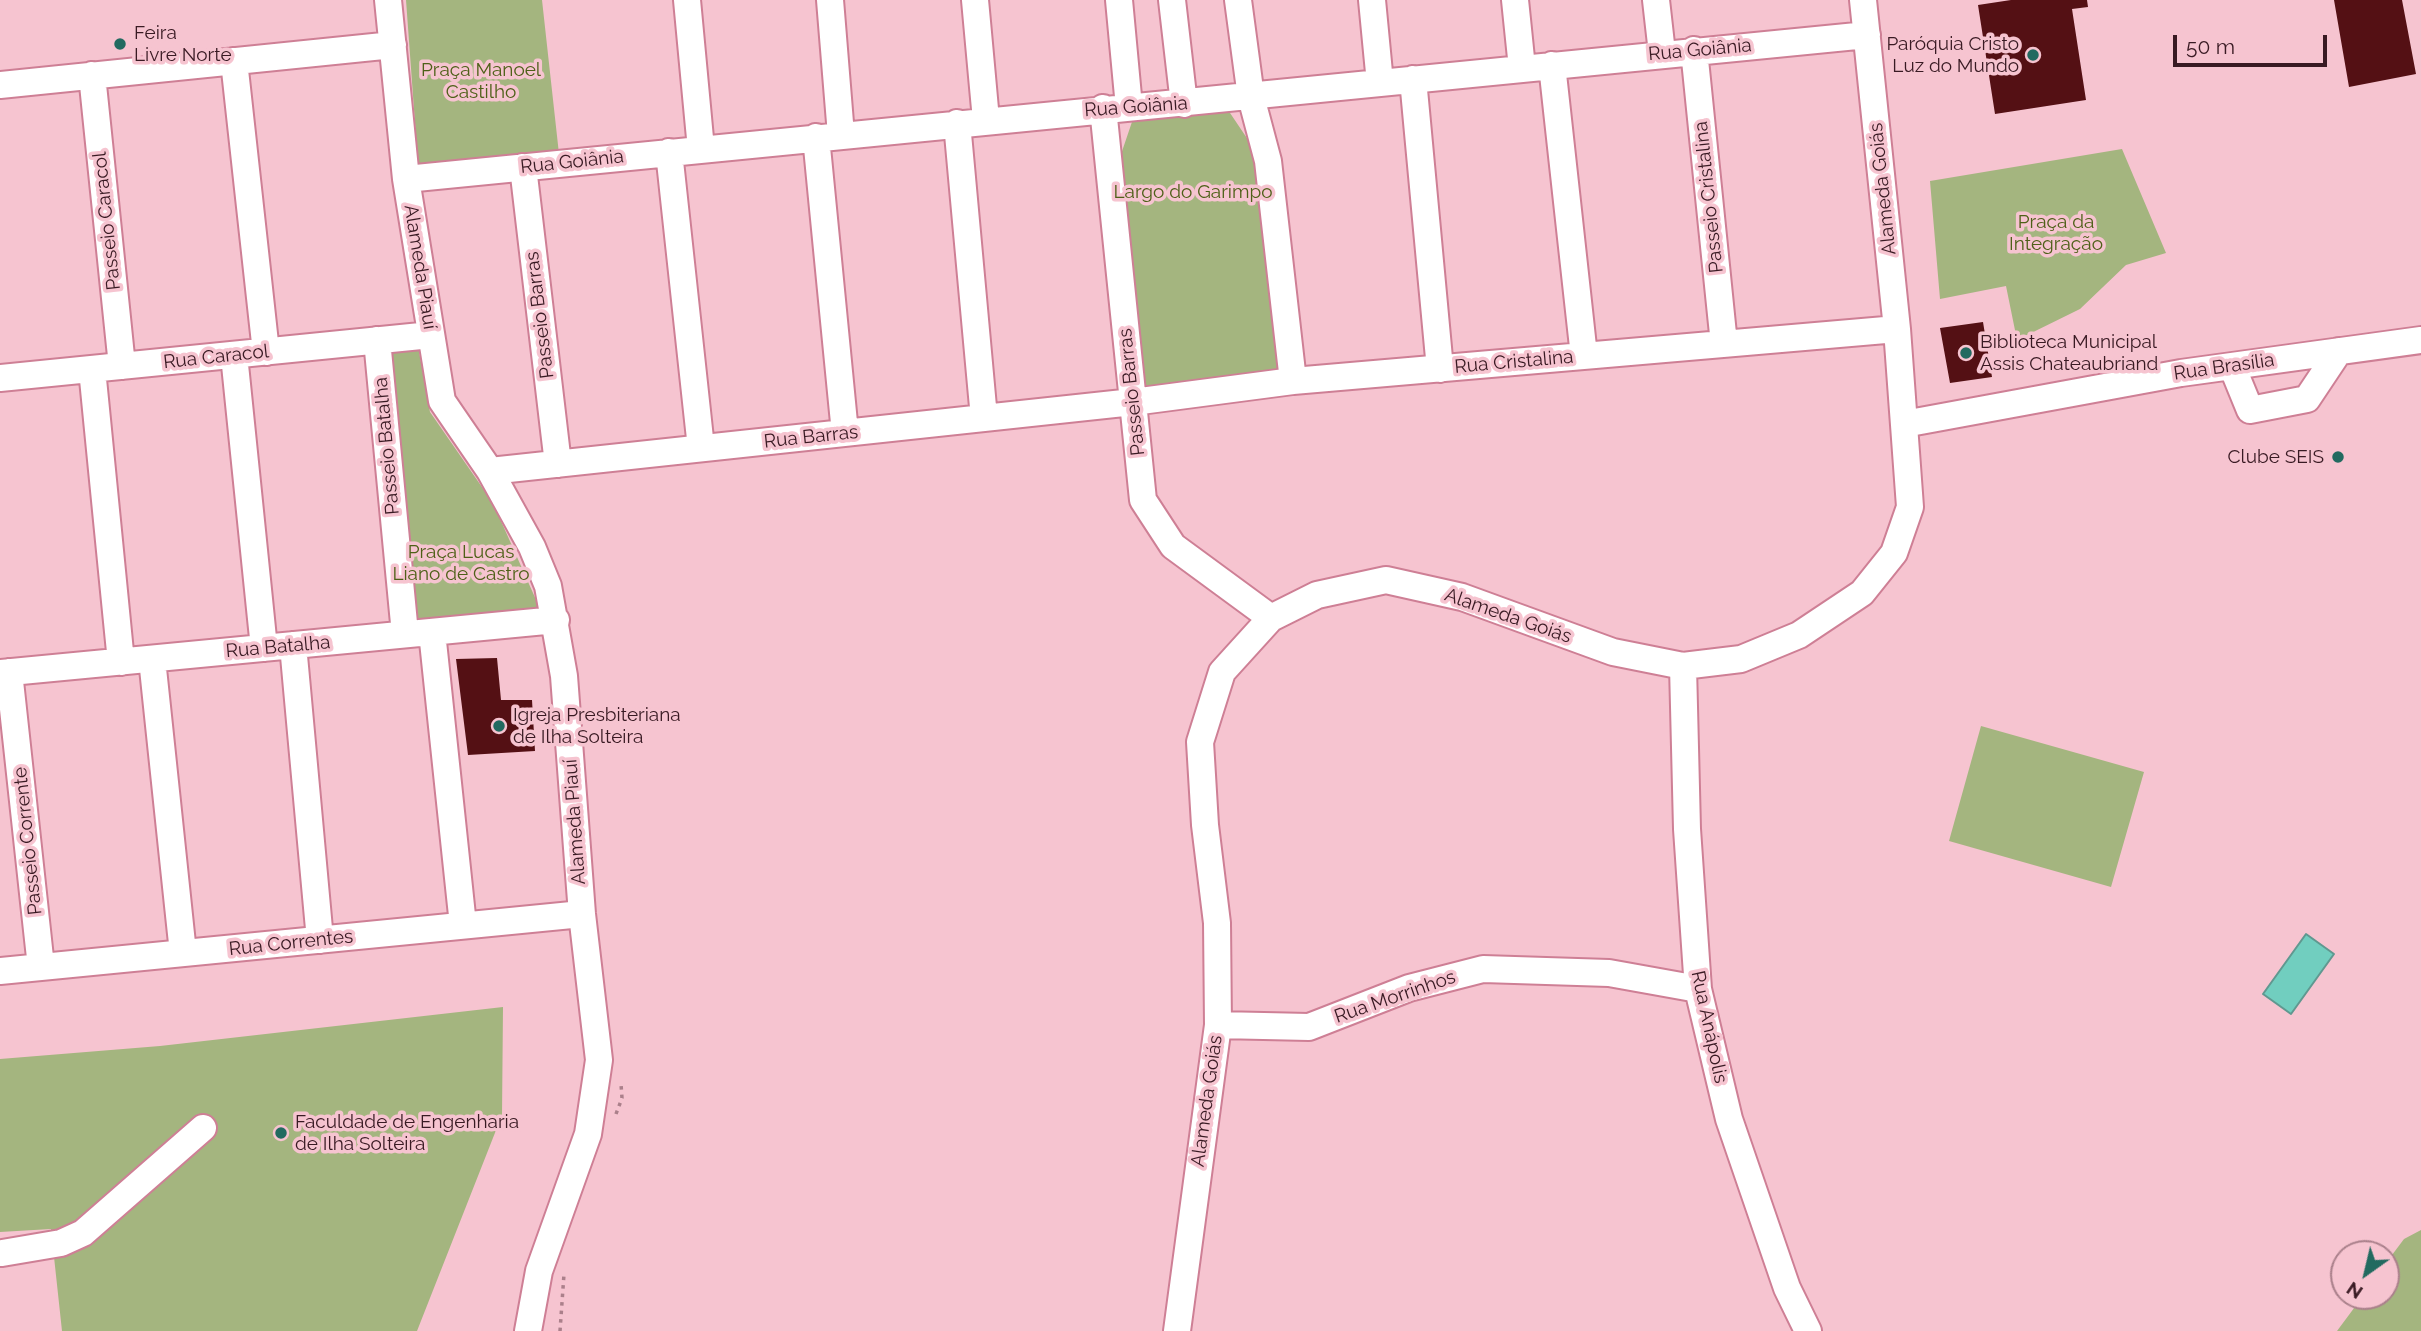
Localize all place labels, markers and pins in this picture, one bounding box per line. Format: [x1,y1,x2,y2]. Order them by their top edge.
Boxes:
place label: Feira Livre Norte [134,22,232,66]
place label: Paróquia Cristo Luz do Mundo [1886,33,2019,77]
marker: Feira Livre Norte [112,36,128,52]
marker: Paróquia Cristo Luz do Mundo [2025,47,2041,63]
place label: Biblioteca Municipal Assis Chateaubriand [1980,331,2158,375]
marker: Biblioteca Municipal Assis Chateaubriand [1958,345,1974,361]
place label: Clube SEIS [2227,446,2324,468]
marker: Clube SEIS [2330,449,2346,465]
place label: Igreja Presbiteriana de Ilha Solteira [513,704,681,748]
marker: Igreja Presbiteriana de Ilha Solteira [491,718,507,734]
place label: Faculdade de Engenharia de Ilha Solteira [295,1111,519,1155]
marker: Faculdade de Engenharia de Ilha Solteira [273,1125,289,1141]

